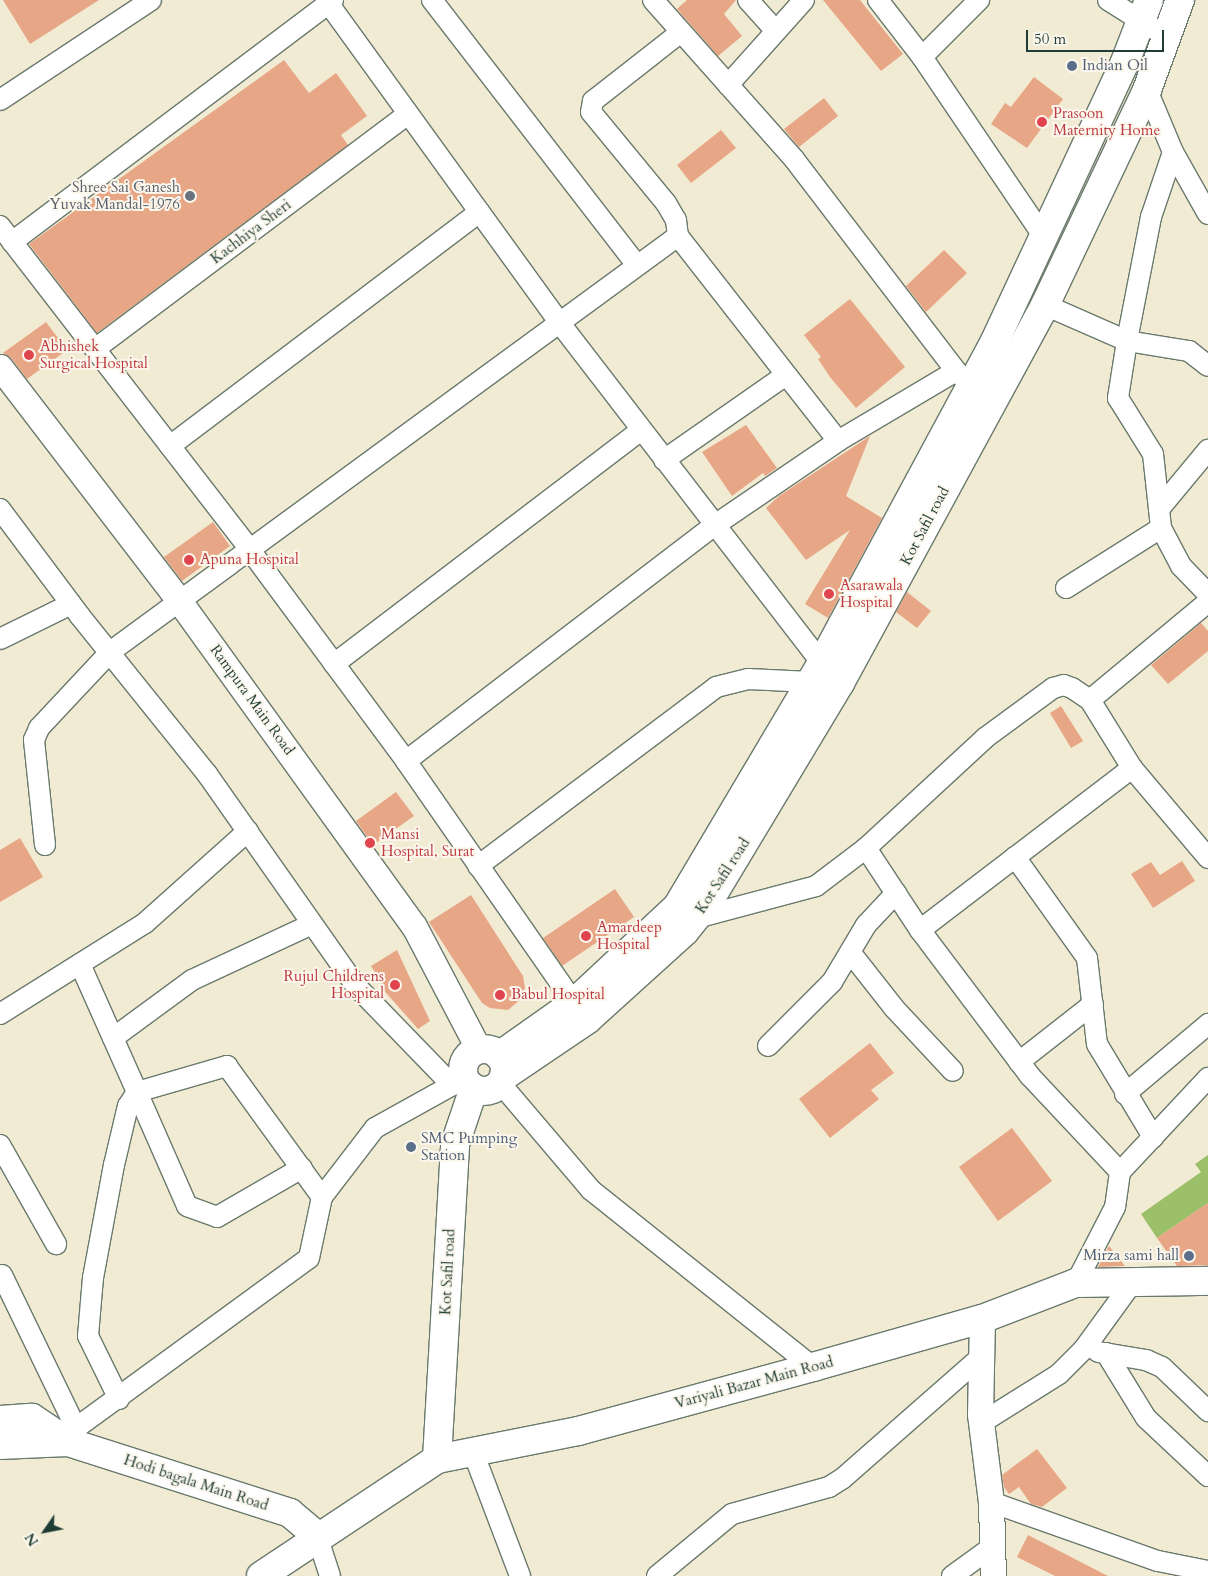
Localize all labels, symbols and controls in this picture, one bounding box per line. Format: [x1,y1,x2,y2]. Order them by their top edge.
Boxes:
scale bar [1028,20,1166,52]
text: 50 m [1034,29,1066,49]
place label: Indian Oil [1082,57,1148,75]
marker: Indian Oil [1066,60,1078,72]
place label: Prasoon Maternity Home [1053,104,1160,139]
marker: Prasoon Maternity Home [1035,115,1049,129]
place label: Shree Sai Ganesh Yuvak Mandal-1976 [50,178,180,213]
marker: Shree Sai Ganesh Yuvak Mandal-1976 [184,190,196,202]
street label: Kachhiya Sheri [207,196,295,268]
place label: Abhishek Surgical Hospital [40,337,148,372]
marker: Abhishek Surgical Hospital [22,348,36,362]
street label: Kot Safil road [897,484,953,568]
place label: Apuna Hospital [200,551,299,569]
marker: Apuna Hospital [182,553,196,567]
place label: Asarawala Hospital [840,576,903,611]
marker: Asarawala Hospital [822,587,836,601]
street label: Rampura Main Road [206,641,298,759]
place label: Mansi Hospital, Surat [381,825,474,860]
street label: Kot Safil road [692,835,754,917]
marker: Mansi Hospital, Surat [363,836,377,850]
place label: Amardeep Hospital [597,918,662,953]
marker: Amardeep Hospital [579,929,593,943]
place label: Rujul Childrens Hospital [284,967,384,1002]
marker: Rujul Childrens Hospital [388,978,402,992]
place label: Babul Hospital [511,986,605,1004]
marker: Babul Hospital [493,988,507,1002]
place label: SMC Pumping Station [421,1129,517,1164]
marker: SMC Pumping Station [405,1141,417,1153]
street label: Kot Safil road [437,1228,459,1316]
place label: Mirza sami hall [1083,1247,1179,1265]
marker: Mirza sami hall [1183,1250,1195,1262]
street label: Variyali Bazar Main Road [673,1353,835,1413]
street label: Hodi bagala Main Road [121,1451,271,1515]
north arrow [20,1506,70,1556]
text: N [21,1529,43,1550]

